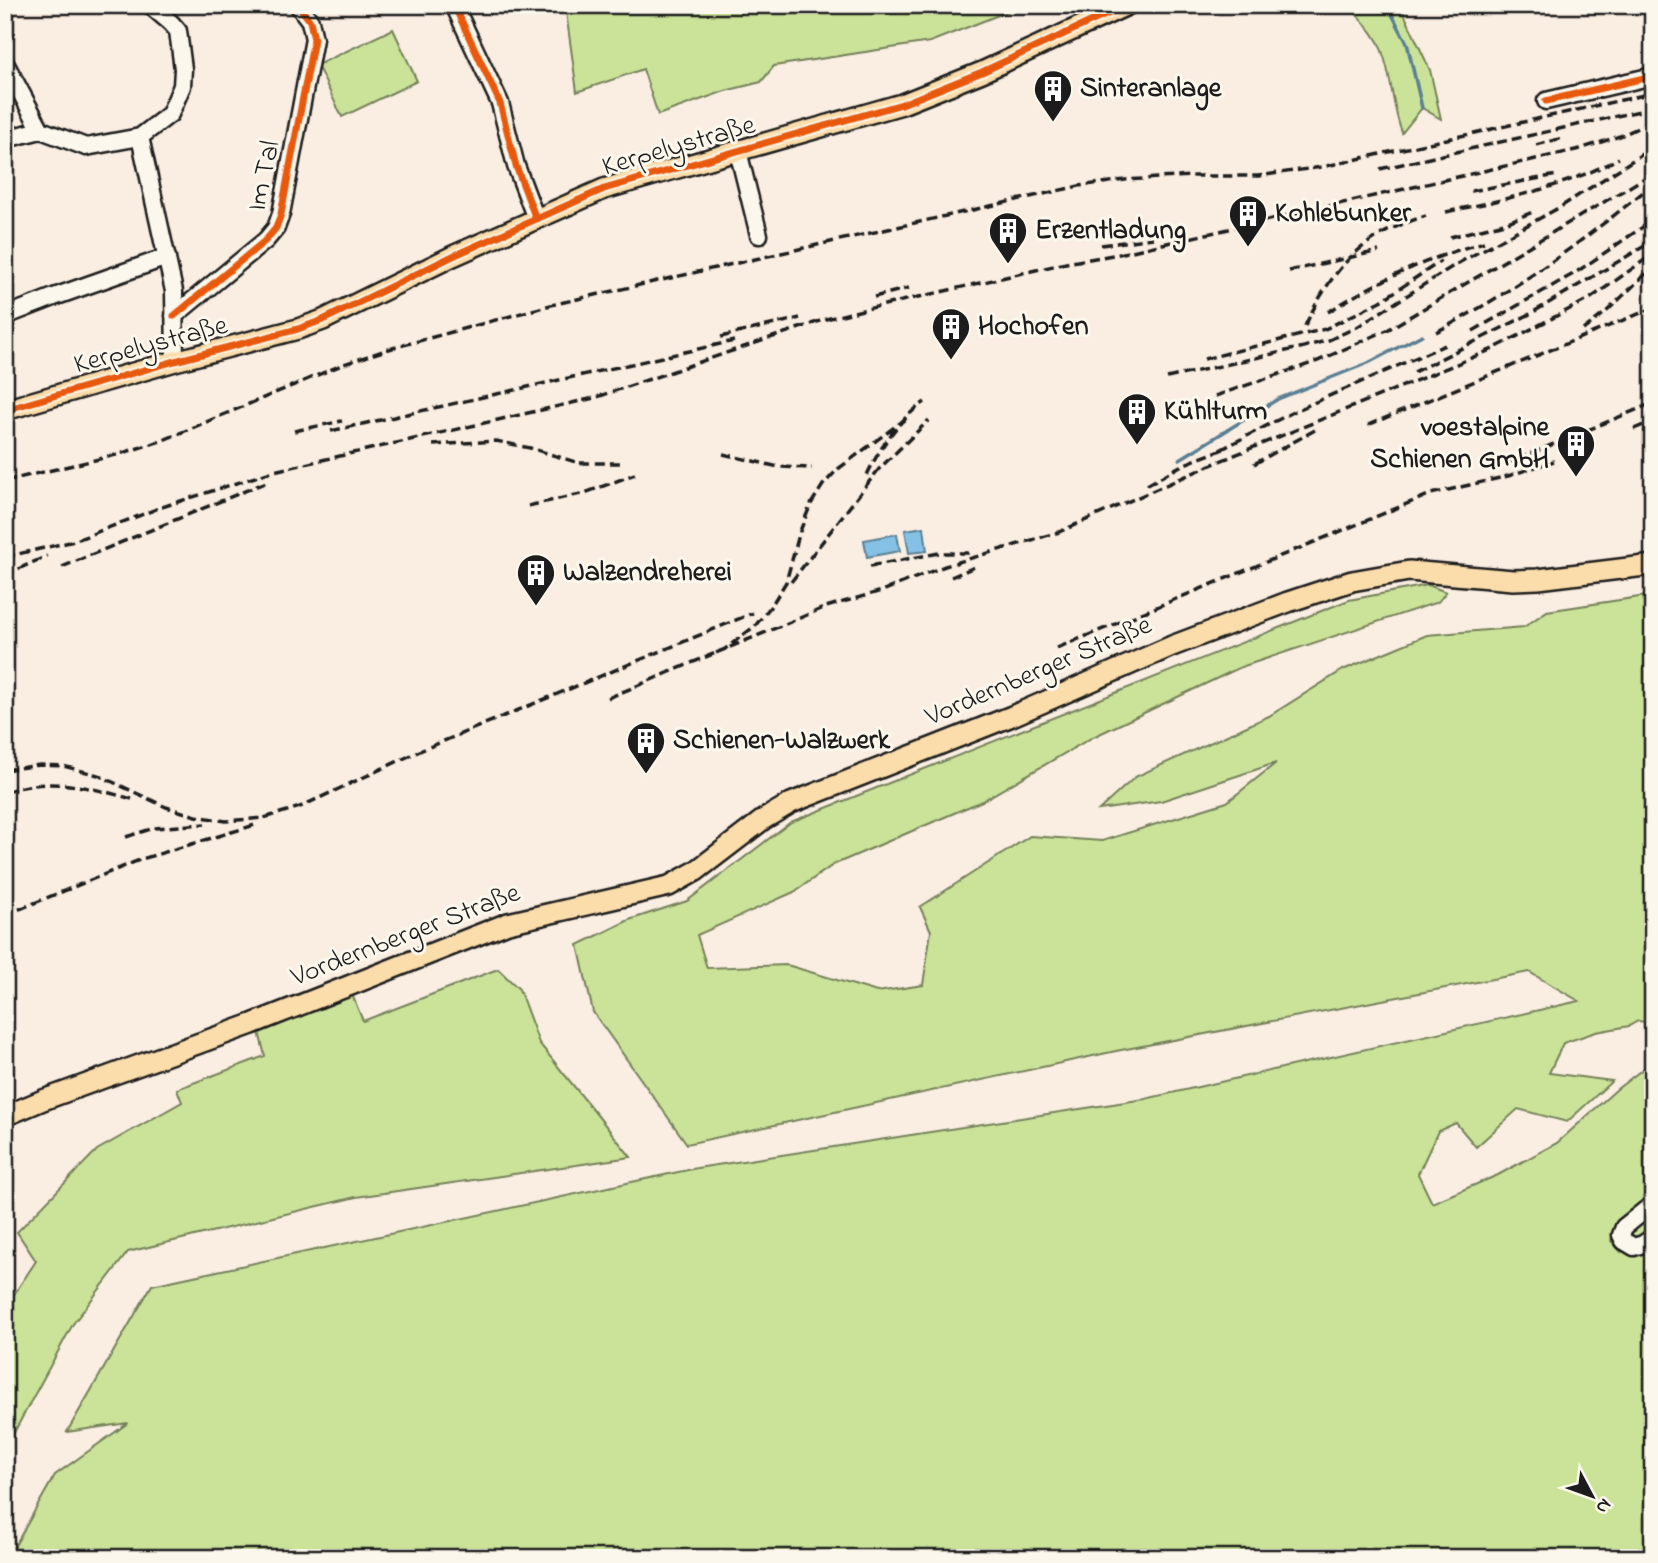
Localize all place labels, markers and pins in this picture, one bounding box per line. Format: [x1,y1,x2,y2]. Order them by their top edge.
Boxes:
building icon: Sinteranlage [1032,68,1074,123]
place label: Sinteranlage [1080,69,1223,111]
building icon: Kohlebunker [1227,193,1269,248]
place label: Kohlebunker [1275,194,1412,235]
building icon: Erzentladung [987,210,1029,265]
place label: Erzentladung [1035,211,1186,253]
building icon: Hochofen [930,306,972,361]
place label: Hochofen [978,307,1089,348]
building icon: Kühlturm [1116,391,1158,446]
place label: Kühlturm [1164,392,1268,433]
place label: voestalpine Schienen GmbH [1370,408,1550,481]
building icon: voestalpine Schienen GmbH [1555,423,1597,478]
building icon: Walzendreherei [515,552,557,607]
place label: Walzendreherei [563,553,732,594]
building icon: Schienen-Walzwerk [625,720,667,775]
place label: Schienen-Walzwerk [673,721,891,762]

